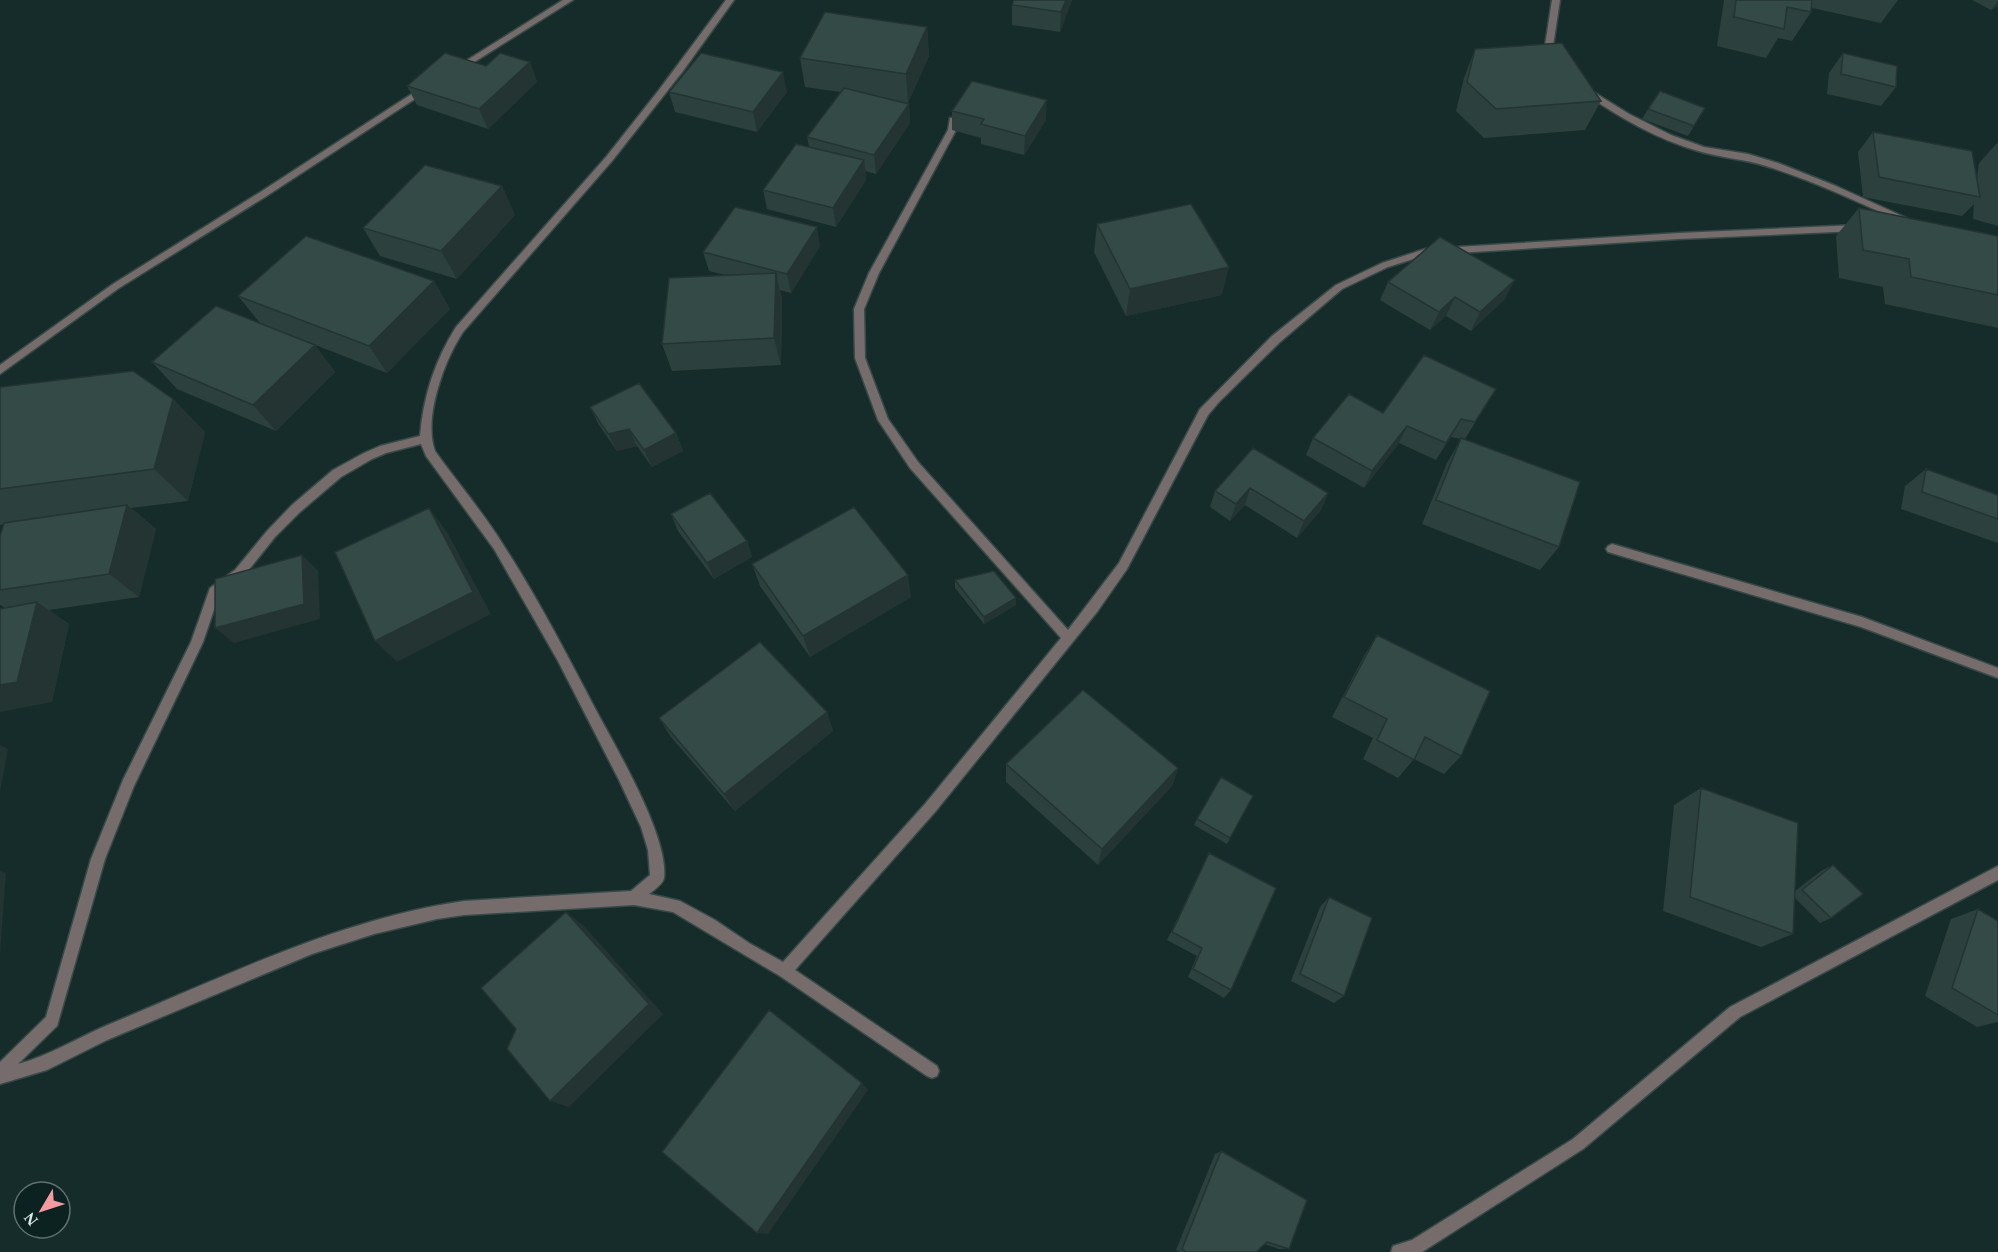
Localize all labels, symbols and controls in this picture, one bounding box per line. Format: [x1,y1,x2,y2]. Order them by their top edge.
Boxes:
north arrow [12,1180,72,1240]
text: N [20,1209,41,1229]

